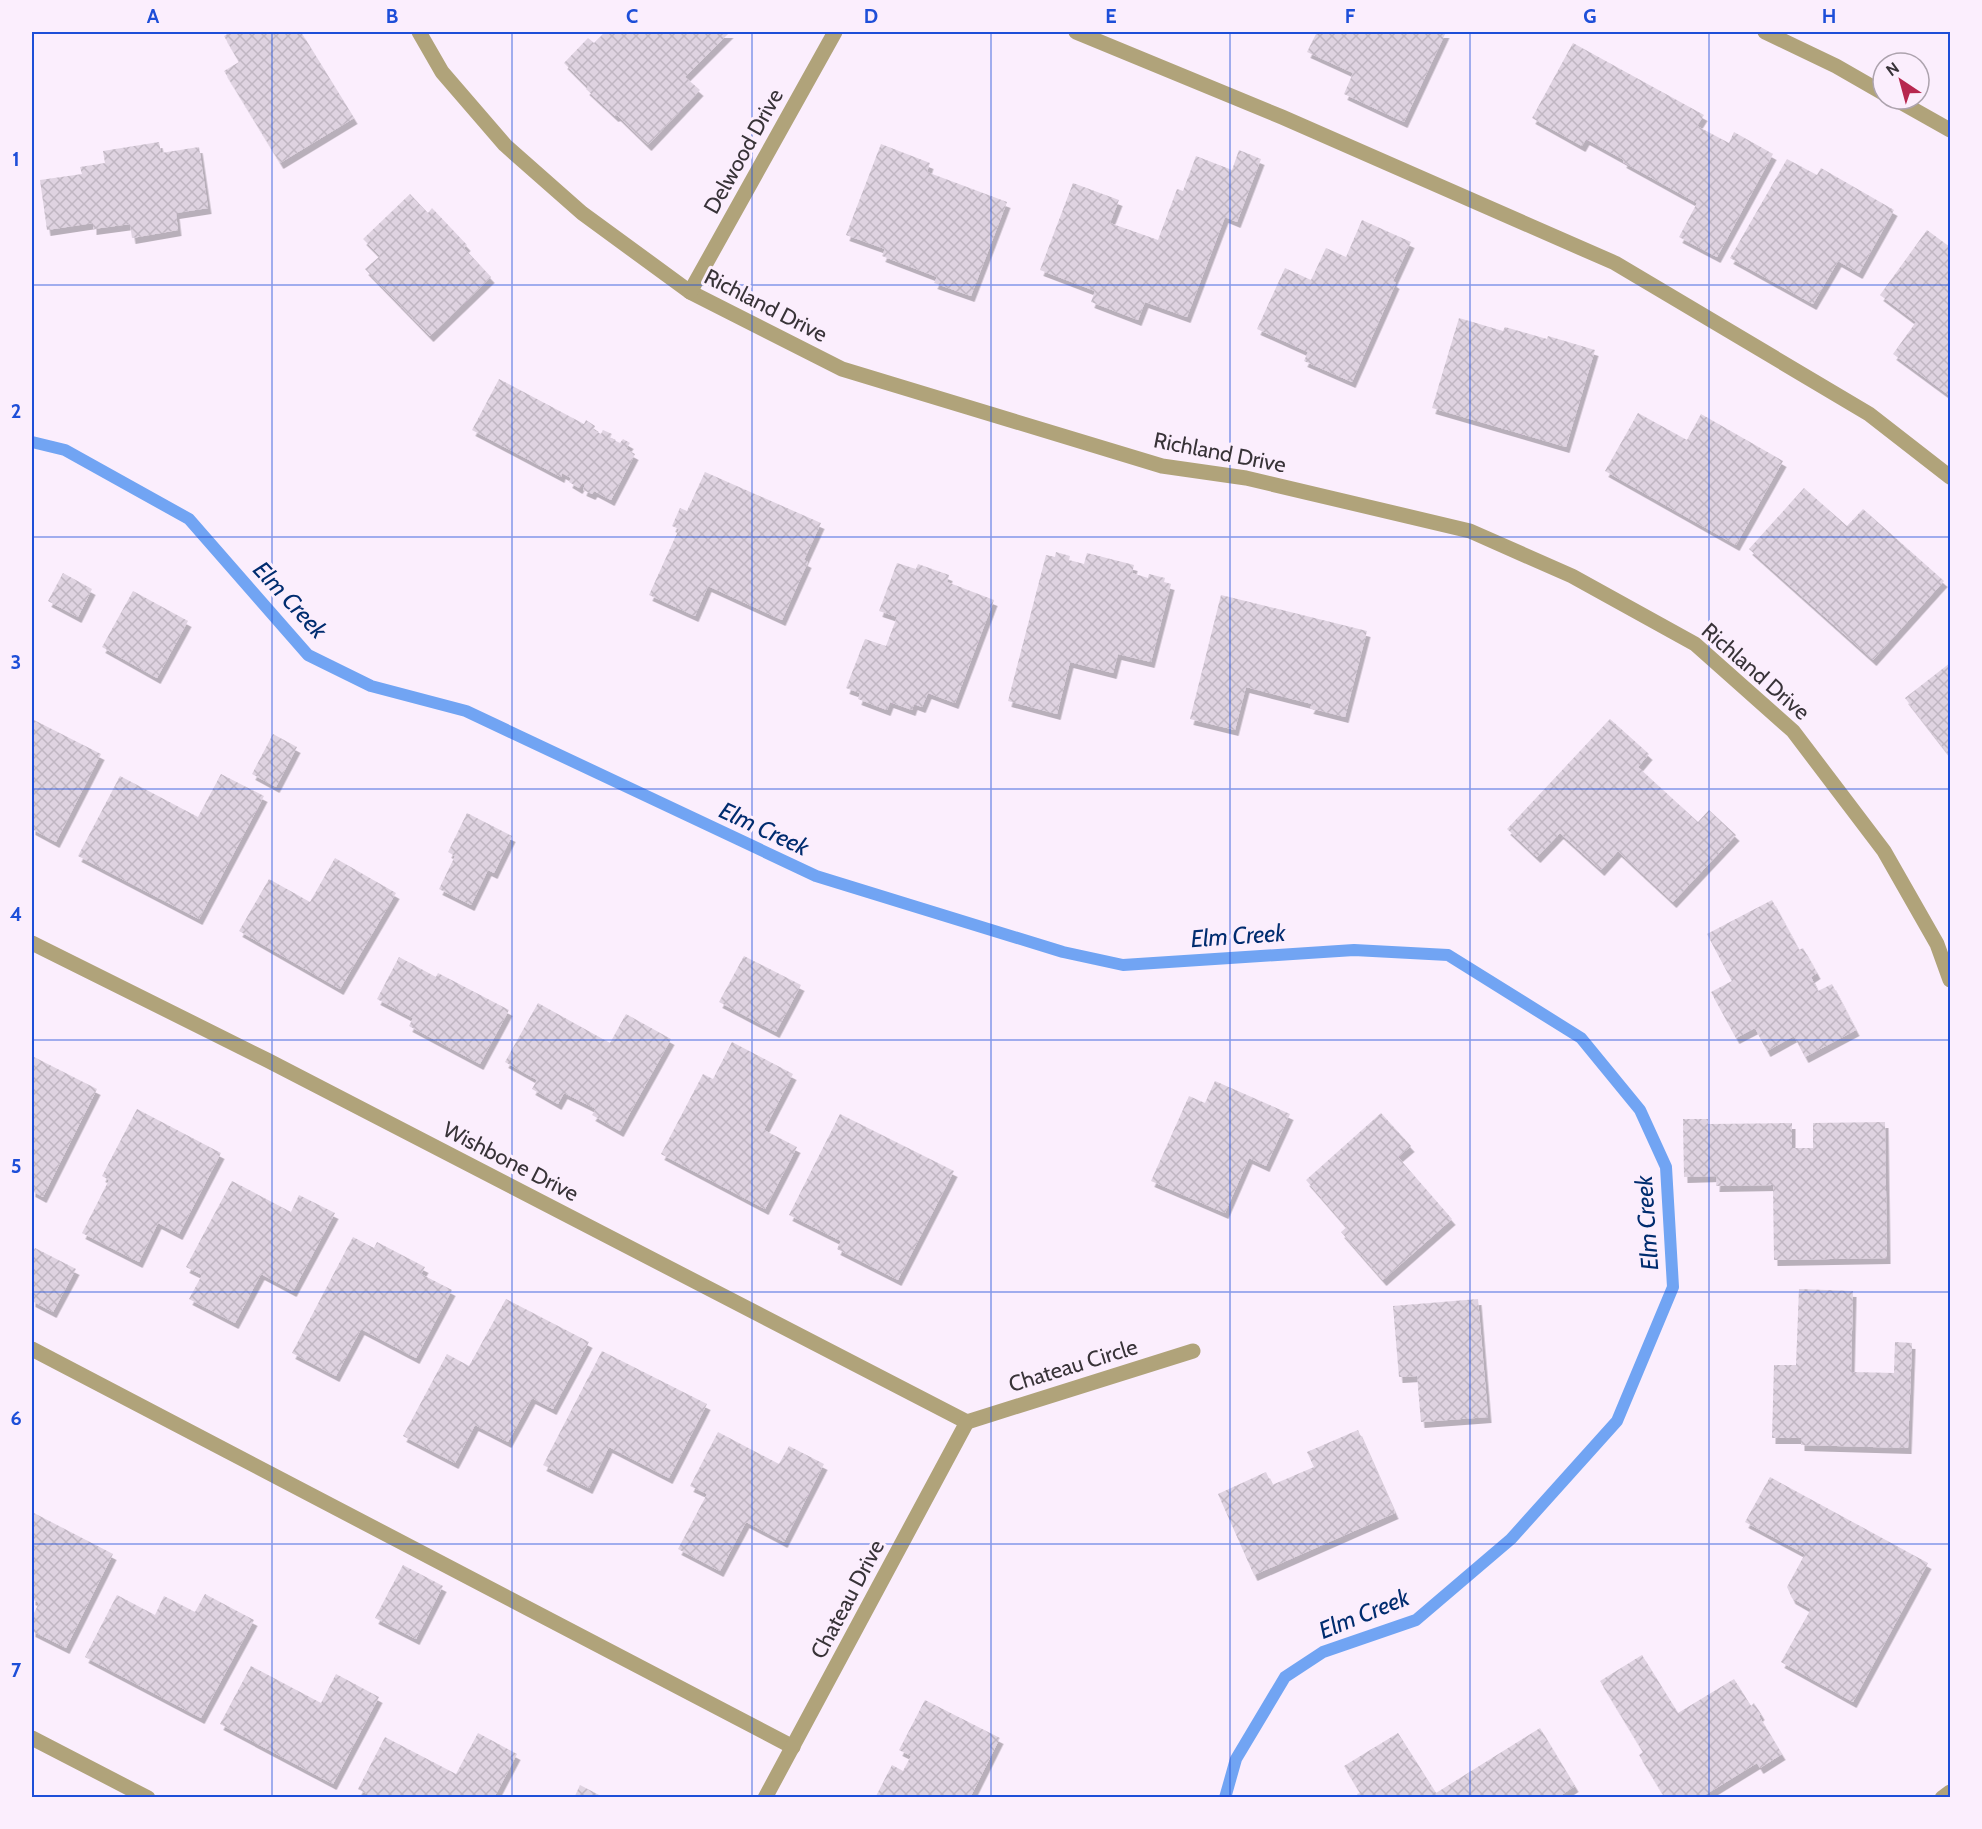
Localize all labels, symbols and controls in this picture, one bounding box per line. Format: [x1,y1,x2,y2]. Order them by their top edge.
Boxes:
text: A [147,4,160,28]
text: B [386,4,398,28]
text: C [626,4,638,28]
text: D [864,4,878,28]
text: E [1105,4,1117,28]
text: F [1345,4,1356,28]
text: G [1583,4,1597,28]
text: H [1822,4,1836,28]
north arrow [1871,51,1931,111]
text: N [1882,58,1903,80]
street label: Delwood Drive [698,84,789,218]
text: 1 [12,147,20,171]
street label: Richland Drive [700,263,832,348]
text: 2 [11,399,21,423]
street label: Richland Drive [1151,426,1288,479]
water label: Elm Creek [247,555,334,645]
street label: Richland Drive [1696,617,1815,726]
text: 3 [11,650,21,674]
water label: Elm Creek [715,795,814,862]
text: 4 [10,902,22,926]
water label: Elm Creek [1190,918,1287,953]
street label: Wishbone Drive [438,1116,583,1207]
text: 5 [11,1154,21,1178]
water label: Elm Creek [1629,1174,1664,1271]
street label: Chateau Circle [1005,1333,1141,1398]
text: 6 [10,1406,22,1430]
street label: Chateau Drive [805,1535,890,1663]
water label: Elm Creek [1314,1582,1414,1645]
text: 7 [11,1658,22,1682]

